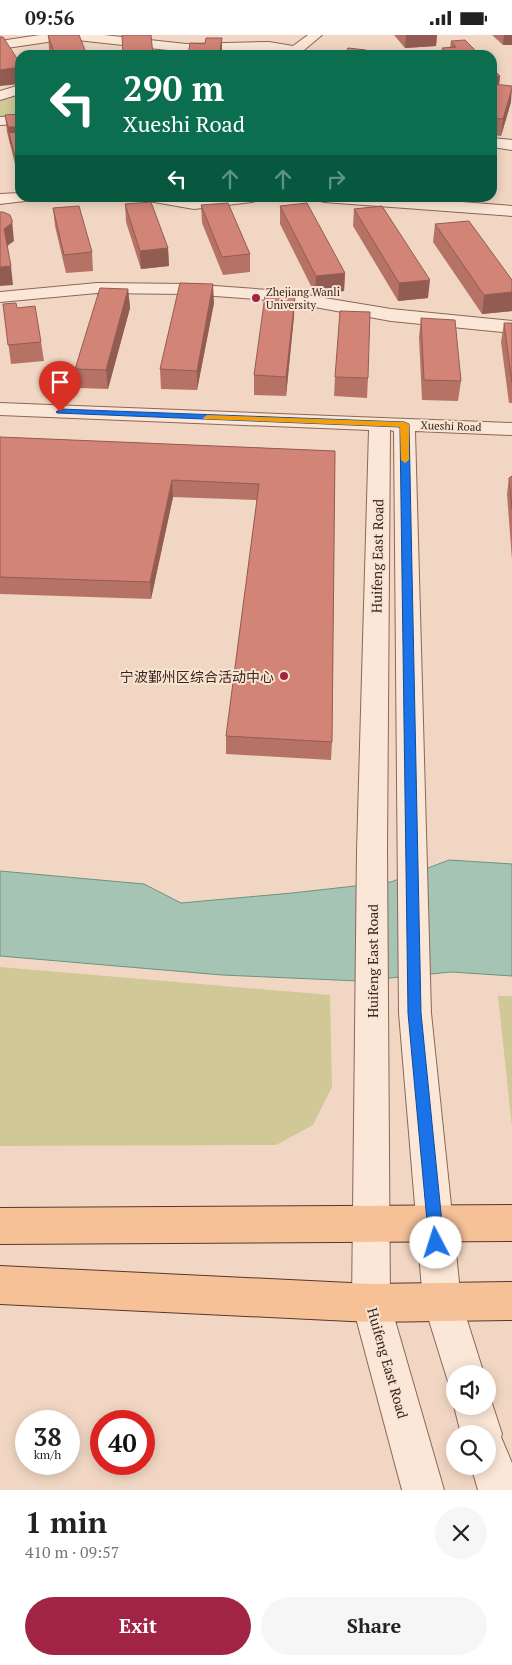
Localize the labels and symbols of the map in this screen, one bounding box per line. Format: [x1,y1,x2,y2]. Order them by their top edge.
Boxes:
place label: Zhejiang Wanli University [266,285,340,312]
marker: Zhejiang Wanli University [250,292,262,304]
pin [39,361,81,412]
street label: Xueshi Road [420,418,482,434]
street label: Huifeng East Road [367,499,387,613]
place label: 宁波鄞州区综合活动中心 [120,667,274,686]
marker: 宁波鄞州区综合活动中心 [278,670,290,682]
street label: Huifeng East Road [363,904,382,1018]
position arrow [409,1216,461,1268]
street label: Huifeng East Road [363,1305,413,1421]
speed limit sign: 40 [90,1410,155,1475]

